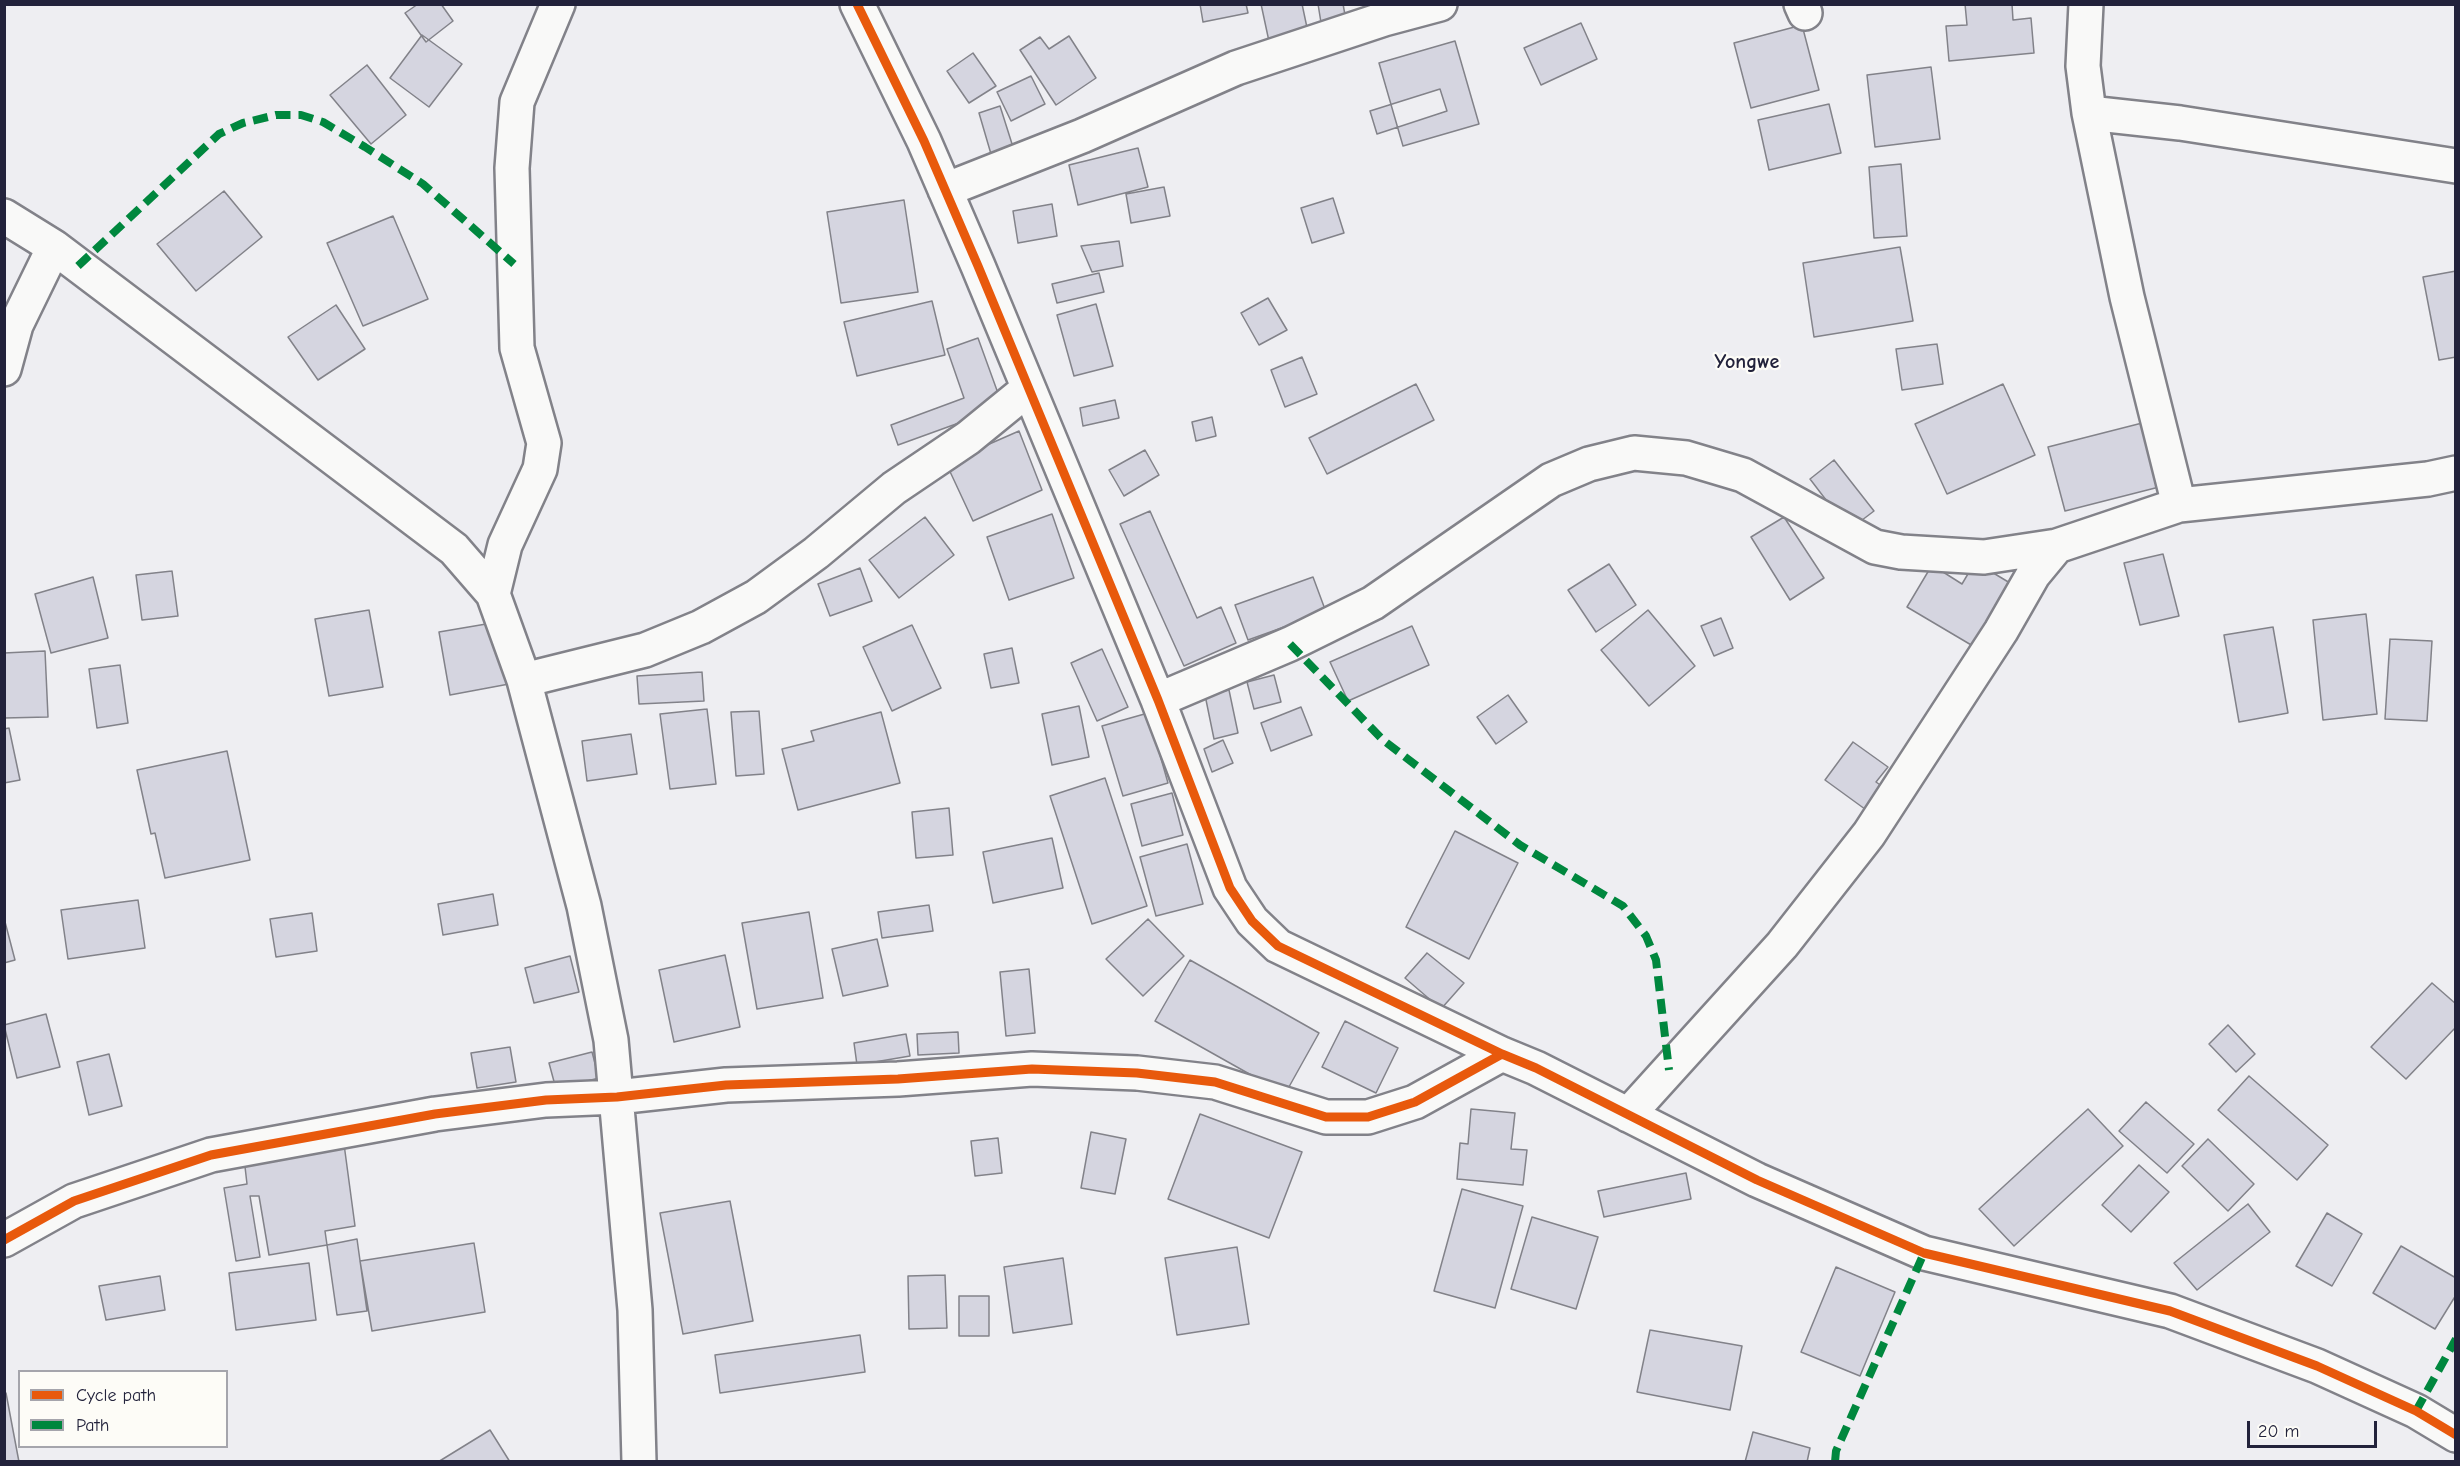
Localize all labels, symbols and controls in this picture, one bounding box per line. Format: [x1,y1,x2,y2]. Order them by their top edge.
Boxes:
district label: Yongwe [1715,350,1779,374]
legend [18,1370,228,1448]
text: Cycle path [76,1385,156,1406]
scale bar [2250,1409,2380,1447]
text: Path [76,1415,109,1436]
text: 20 m [2258,1421,2299,1442]

